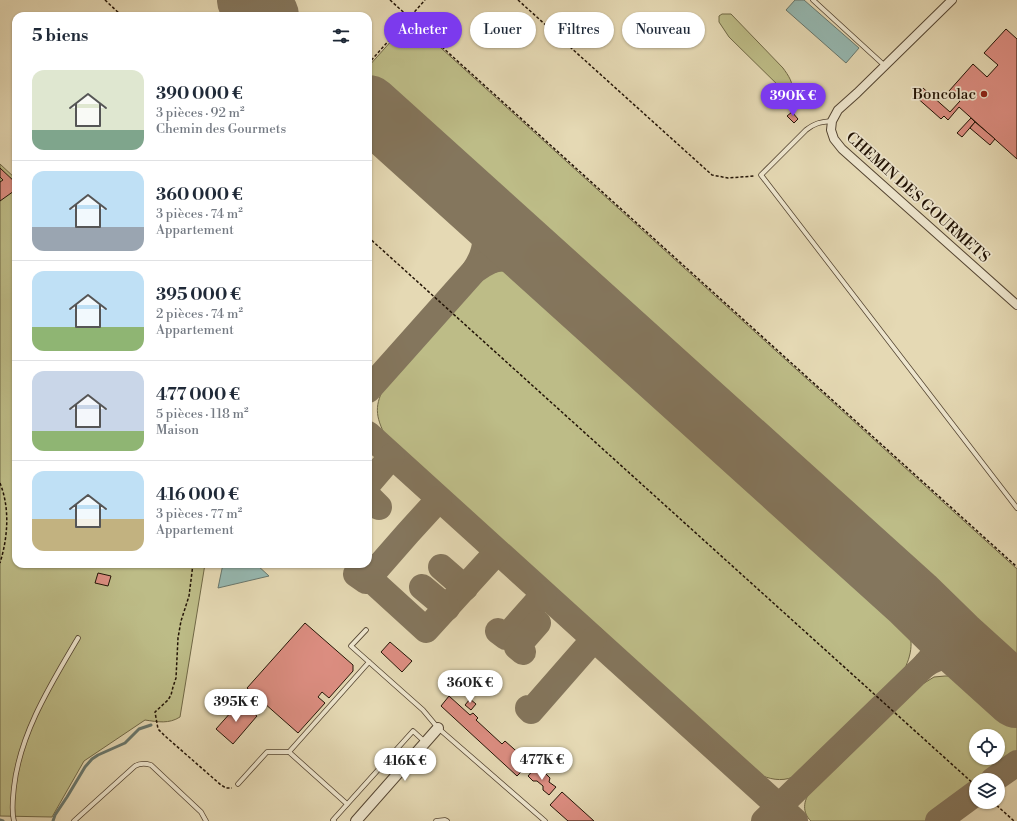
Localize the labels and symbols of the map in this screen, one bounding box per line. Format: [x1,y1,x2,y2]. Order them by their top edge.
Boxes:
pin: 390K € [760,83,826,117]
place label: Boncolac [911,85,976,104]
marker: Boncolac [979,89,989,99]
street label: CHEMIN DES GOURMETS [842,128,993,267]
pin: 360K € [437,670,503,704]
pin: 395K € [203,689,269,723]
pin: 477K € [509,747,575,781]
pin: 416K € [372,748,438,782]

